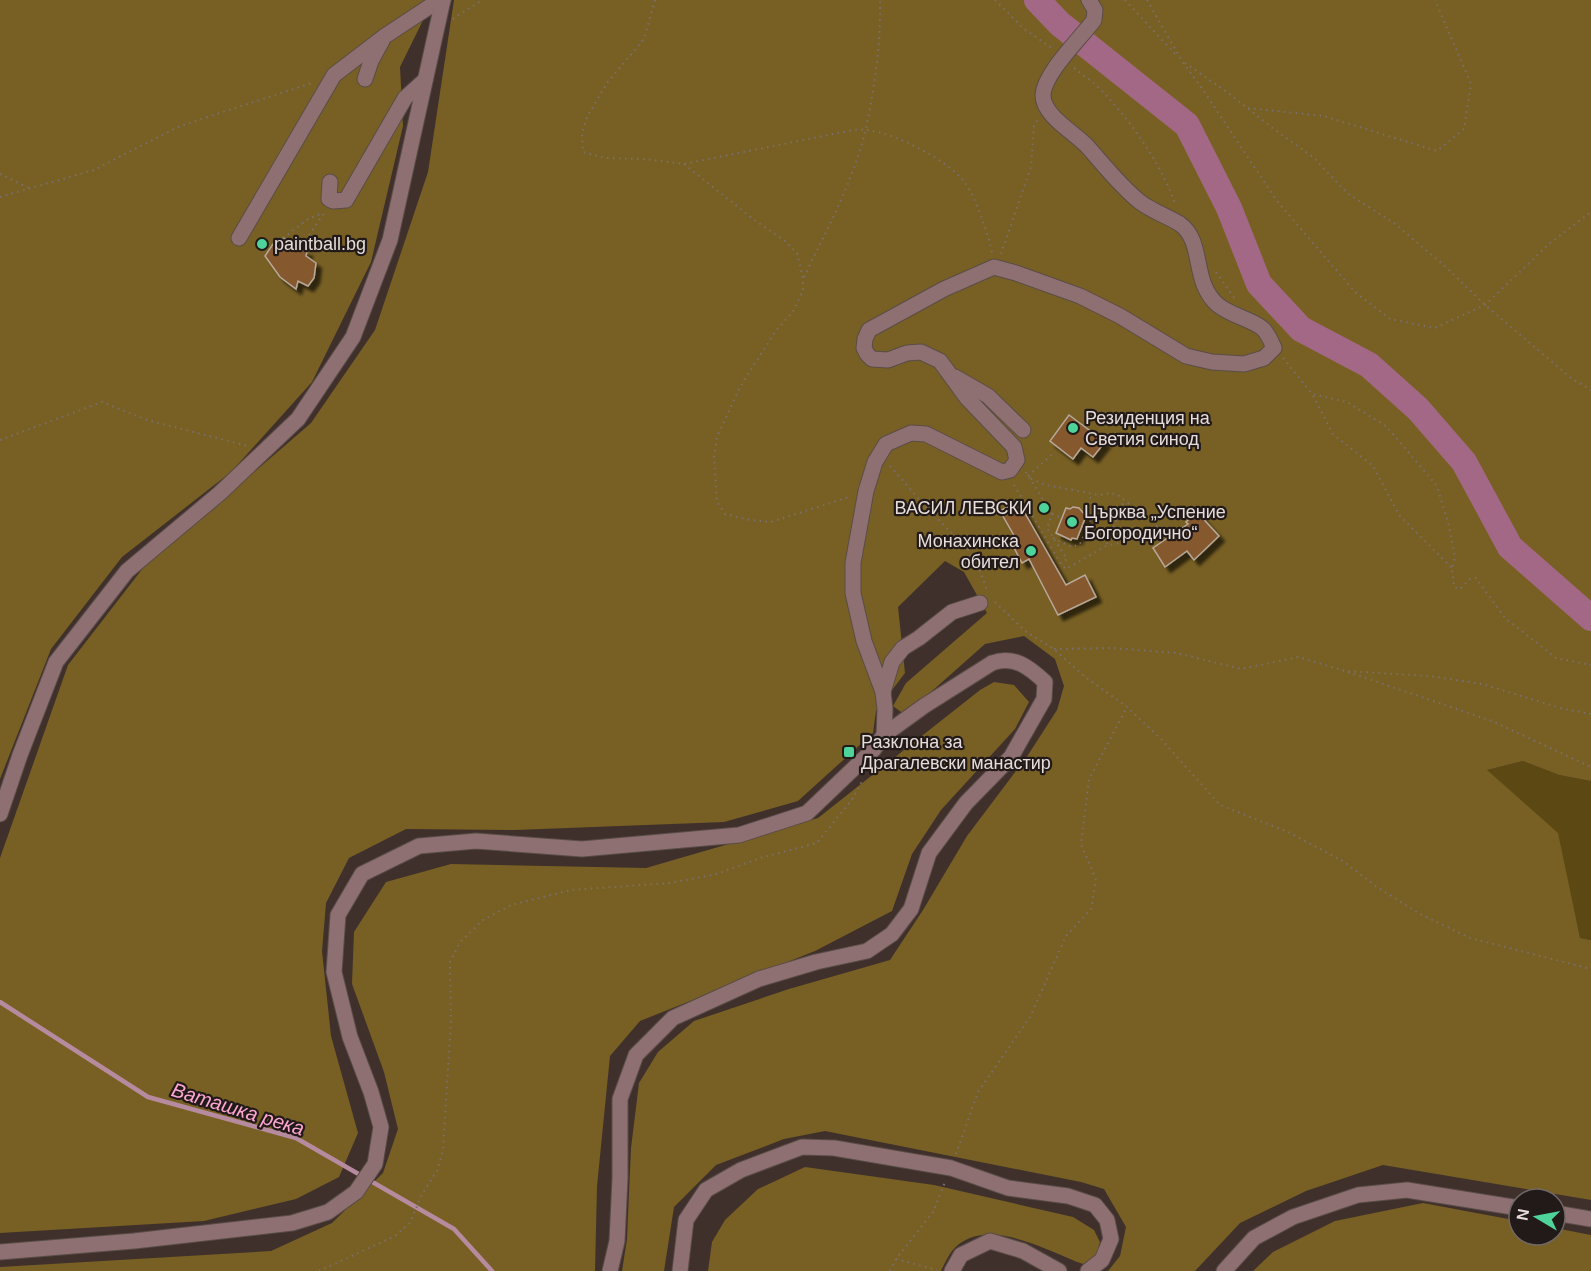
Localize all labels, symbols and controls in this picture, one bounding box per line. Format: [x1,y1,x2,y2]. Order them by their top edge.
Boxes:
place label: paintball.bg [274,234,366,254]
marker: paintball.bg [255,237,269,251]
place label: Резиденция на Светия синод [1085,408,1211,449]
marker: Резиденция на Светия синод [1066,421,1080,435]
place label: ВАСИЛ ЛЕВСКИ [895,498,1032,518]
marker: ВАСИЛ ЛЕВСКИ [1037,501,1051,515]
place label: Църква „Успение Богородично“ [1084,502,1226,543]
marker: Църква „Успение Богородично“ [1065,515,1079,529]
place label: Монахинска обител [918,531,1020,572]
marker: Монахинска обител [1024,544,1038,558]
place label: Разклона за Драгалевски манастир [861,732,1051,773]
marker: Разклона за Драгалевски манастир [842,745,856,759]
water label: Ваташка река [169,1078,307,1140]
north arrow [1507,1187,1567,1247]
text: N [1513,1207,1532,1222]

